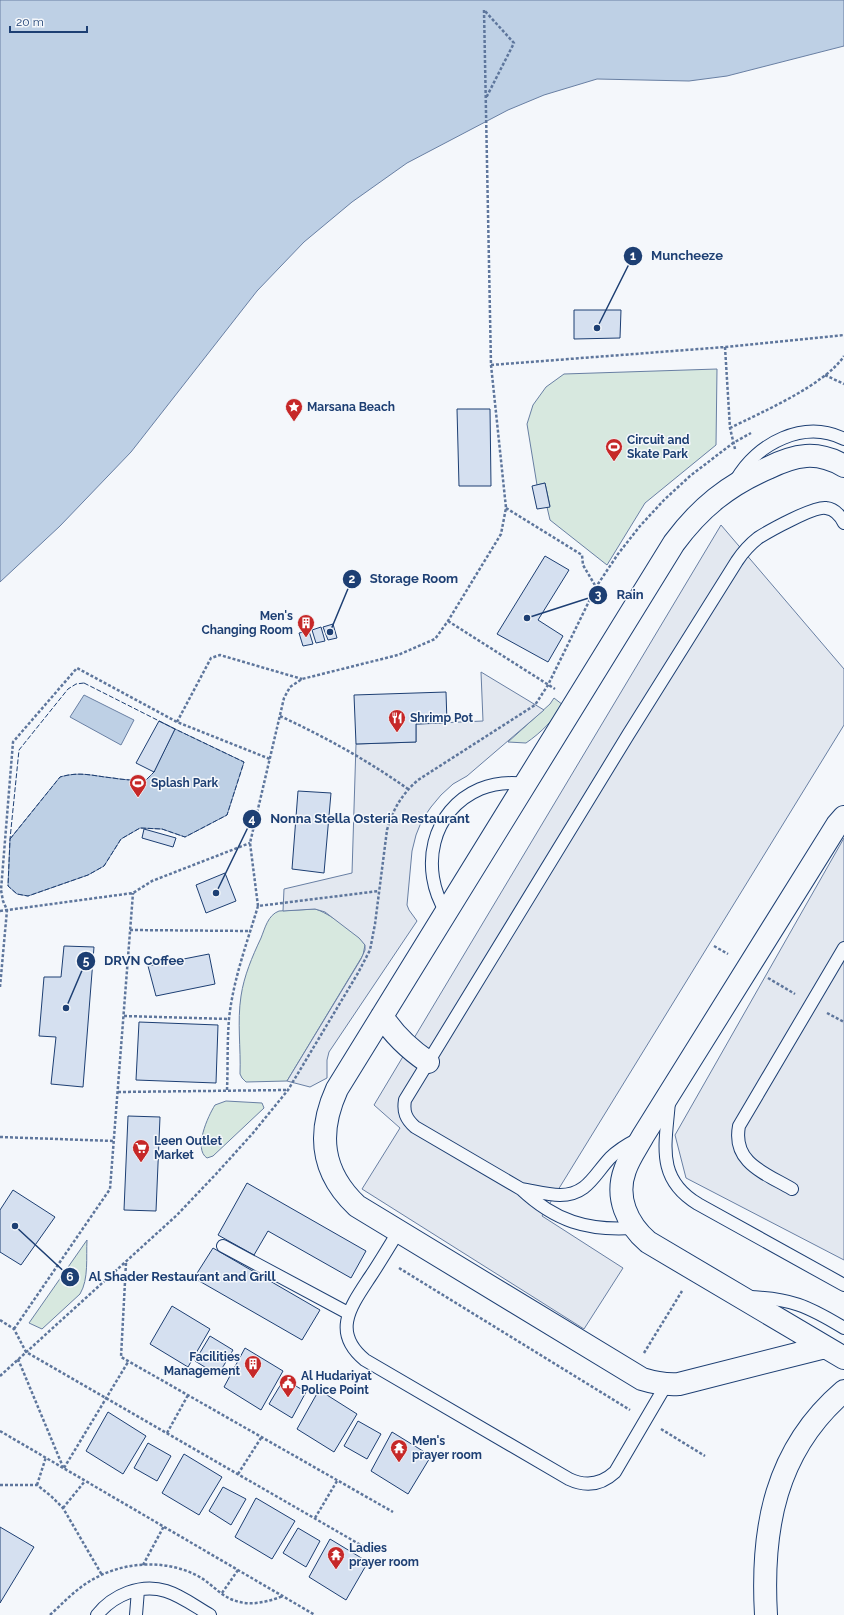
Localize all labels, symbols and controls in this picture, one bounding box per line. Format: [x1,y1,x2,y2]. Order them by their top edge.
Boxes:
scale bar [10,8,87,34]
text: 20 m [16,15,44,29]
callout: Muncheeze [623,243,731,268]
text: Muncheeze [651,248,723,263]
text: 1 [630,249,636,263]
place icon: Marsana Beach [284,397,304,422]
place label: Marsana Beach [307,400,395,414]
place label: Circuit and Skate Park [627,433,690,461]
sports icon: Circuit and Skate Park [604,437,624,462]
callout: Storage Room [342,566,466,591]
text: Storage Room [370,571,458,586]
text: 2 [349,572,356,586]
callout: Rain [588,582,651,607]
text: Rain [616,587,644,602]
text: 3 [595,588,602,602]
place label: Men's Changing Room [201,609,293,637]
building icon: Men's Changing Room [296,613,316,638]
restaurant icon: Shrimp Pot [387,708,407,733]
place label: Shrimp Pot [410,711,473,725]
sports icon: Splash Park [128,773,148,798]
place label: Splash Park [151,776,219,790]
callout: Nonna Stella Osteria Restaurant [242,806,477,831]
text: Nonna Stella Osteria Restaurant [270,811,470,826]
text: 4 [249,812,256,826]
callout: DRVN Coffee [76,948,192,973]
text: DRVN Coffee [104,953,184,968]
text: 5 [83,954,90,968]
place label: Leen Outlet Market [154,1134,222,1162]
supermarket icon: Leen Outlet Market [131,1138,151,1163]
callout: Al Shader Restaurant and Grill [60,1264,284,1289]
text: Al Shader Restaurant and Grill [88,1269,276,1284]
text: 6 [66,1270,74,1284]
place label: Facilities Management [164,1350,240,1378]
building icon: Facilities Management [243,1354,263,1379]
place label: Al Hudariyat Police Point [301,1369,372,1397]
public building icon: Al Hudariyat Police Point [278,1373,298,1398]
place label: Men's prayer room [412,1434,482,1462]
temple icon: Men's prayer room [389,1438,409,1463]
place label: Ladies prayer room [349,1541,419,1569]
temple icon: Ladies prayer room [326,1545,346,1570]

